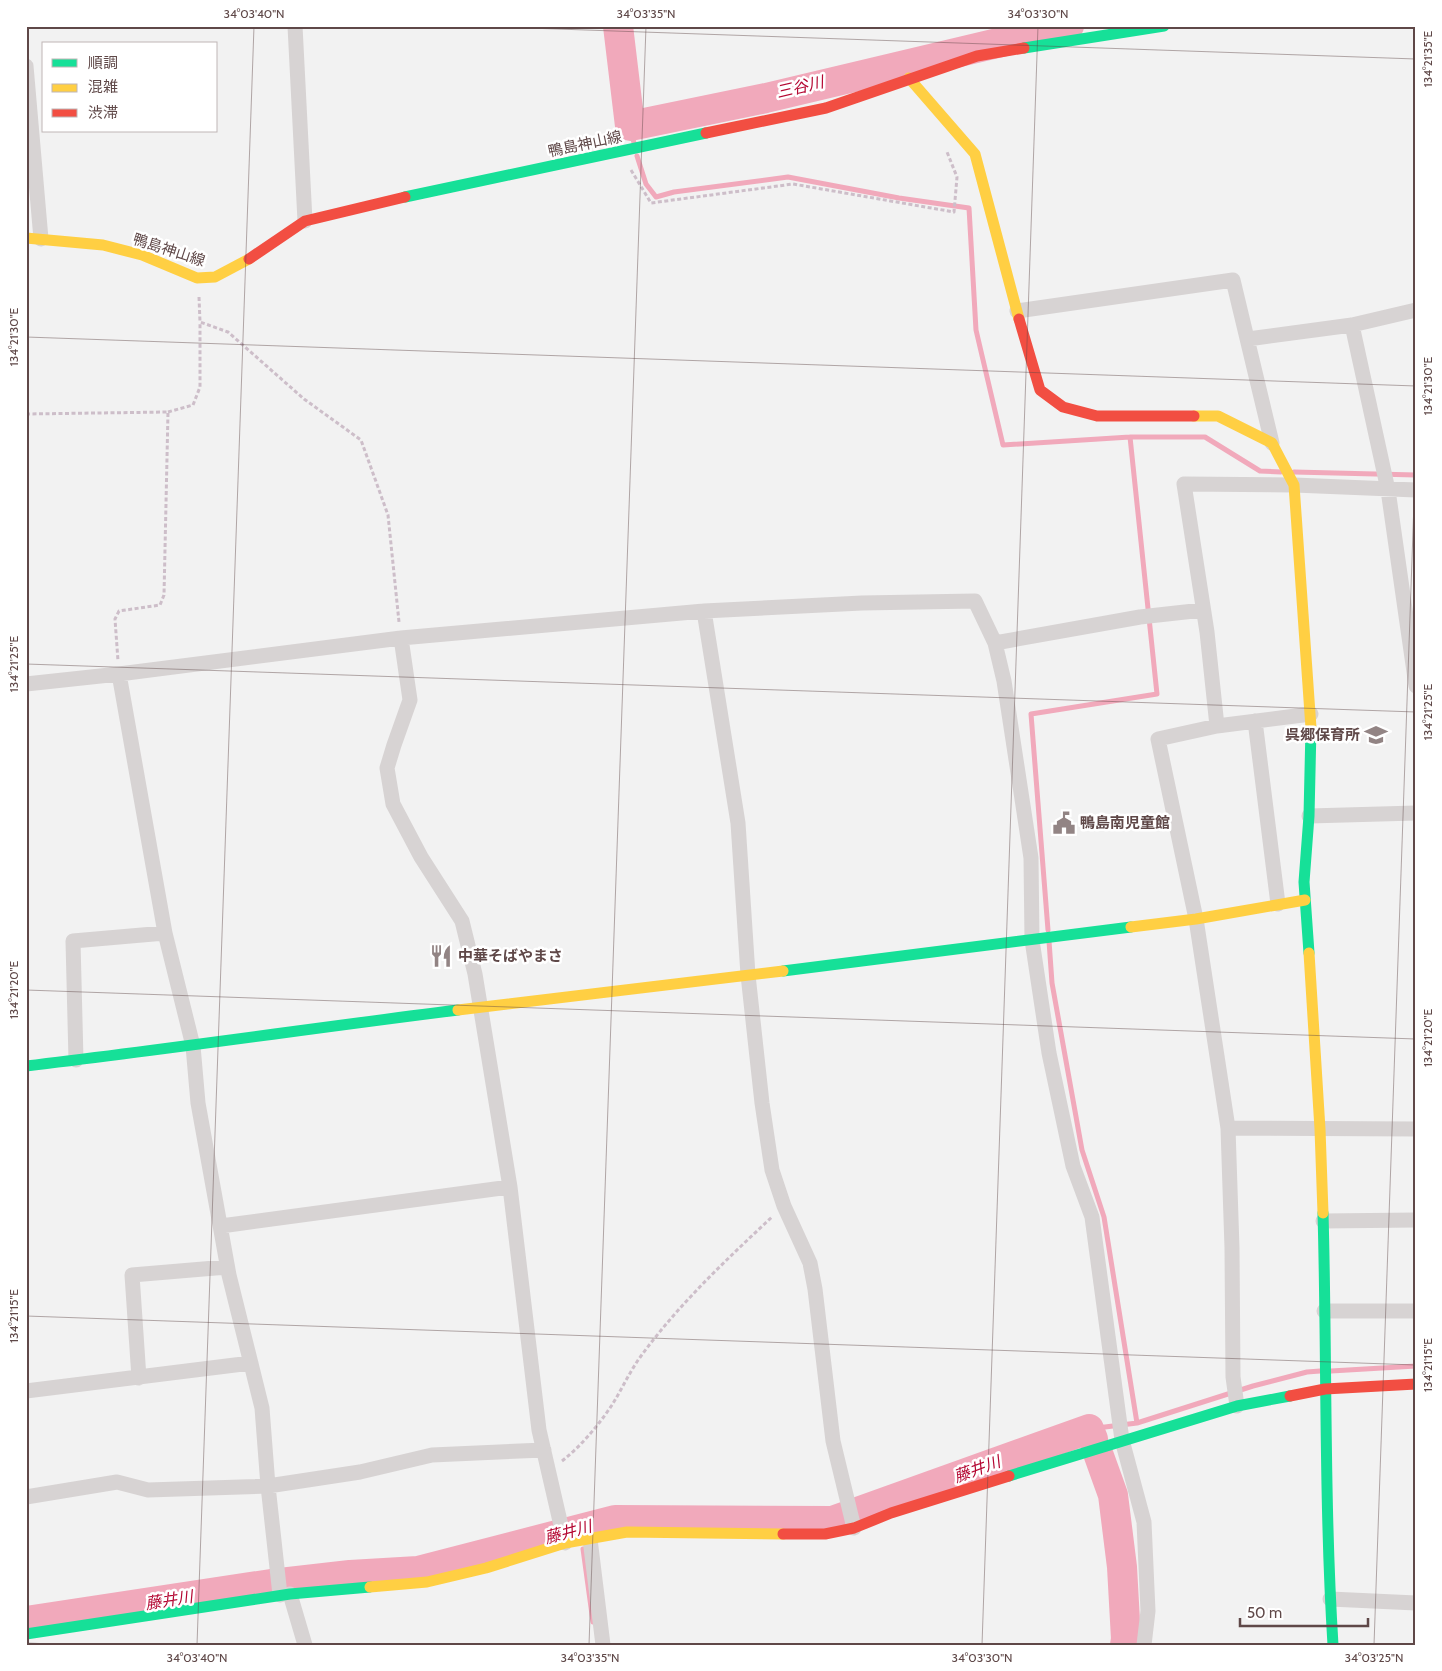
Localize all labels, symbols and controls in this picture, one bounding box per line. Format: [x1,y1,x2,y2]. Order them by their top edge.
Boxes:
text: 34°03'40"N [223,6,285,21]
text: 34°03'35"N [616,6,676,21]
text: 34°03'30"N [1008,6,1068,21]
text: 134°21'35"E [1420,30,1435,87]
legend [42,42,218,132]
text: 順調 [88,54,118,72]
water label: 三谷川 [774,72,827,102]
text: 混雑 [88,78,118,96]
text: 渋滞 [88,104,118,122]
street label: 鴨島神山線 [546,127,624,161]
street label: 鴨島神山線 [131,230,207,270]
text: 134°21'30"E [6,307,21,366]
text: 134°21'30"E [1420,356,1435,415]
text: 134°21'25"E [6,636,21,692]
text: 134°21'25"E [1420,684,1435,740]
school or university icon: 呉郷保育所 [1363,722,1389,748]
place label: 呉郷保育所 [1285,726,1360,744]
public building icon: 鴨島南児童館 [1051,810,1077,836]
place label: 鴨島南児童館 [1080,814,1170,832]
restaurant icon: 中華そばやまさ [428,943,454,969]
place label: 中華そばやまさ [458,947,563,965]
text: 134°21'20"E [6,961,21,1019]
text: 134°21'20"E [1420,1009,1435,1067]
text: 134°21'15"E [6,1289,21,1343]
text: 134°21'15"E [1420,1338,1435,1392]
water label: 藤井川 [951,1451,1005,1486]
water label: 藤井川 [542,1516,596,1547]
water label: 藤井川 [144,1587,196,1613]
scale bar [1240,1596,1367,1628]
text: 50 m [1247,1604,1282,1622]
text: 34°03'40"N [166,1650,228,1665]
text: 34°03'35"N [560,1650,620,1665]
text: 34°03'30"N [952,1650,1012,1665]
text: 34°03'25"N [1345,1650,1403,1665]

